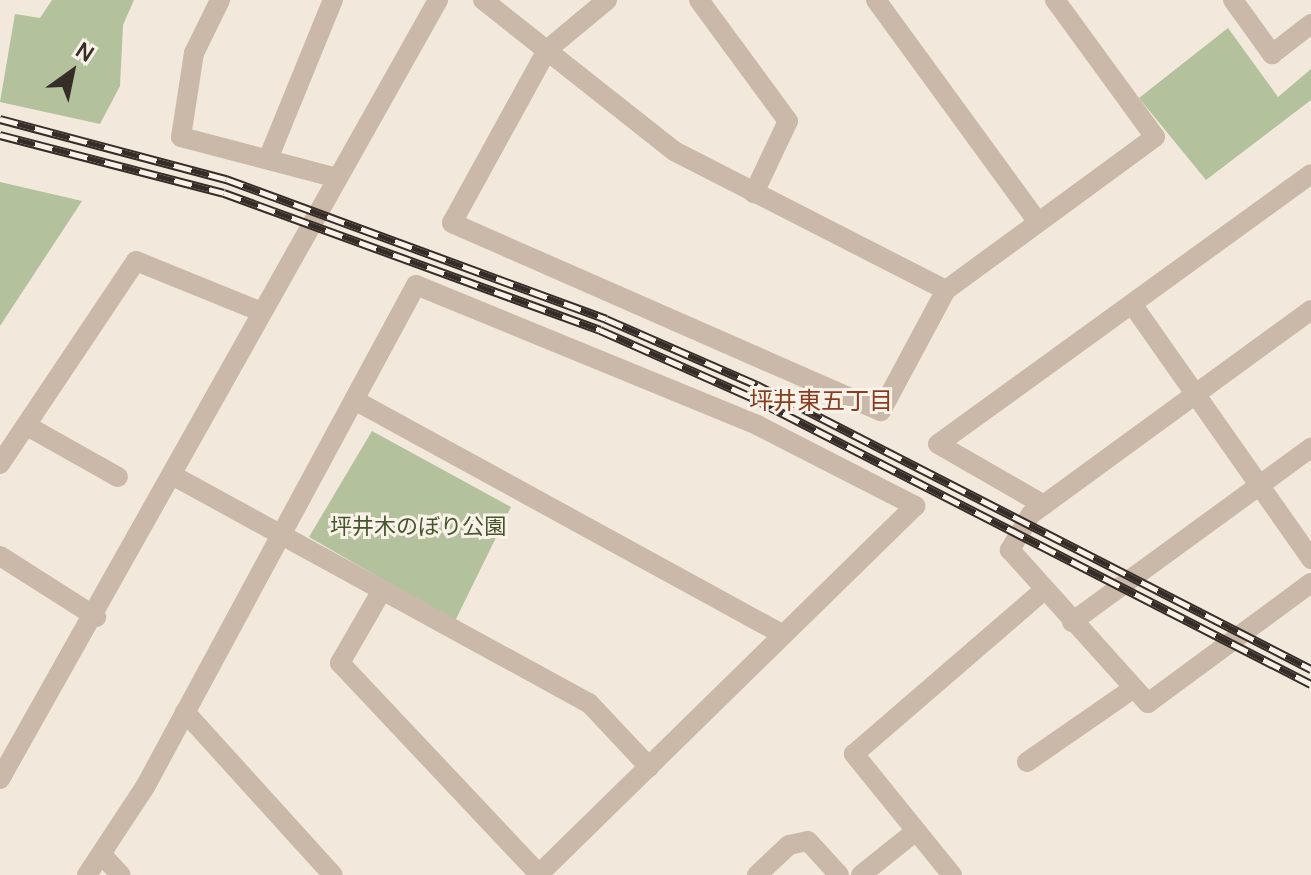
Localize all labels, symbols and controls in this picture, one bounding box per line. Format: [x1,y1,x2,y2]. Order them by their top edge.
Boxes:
north arrow [32,32,112,112]
text: N [70,35,100,69]
district label: 坪井東五丁目 [749,386,893,414]
park label: 坪井木のぼり公園 [330,514,506,540]

